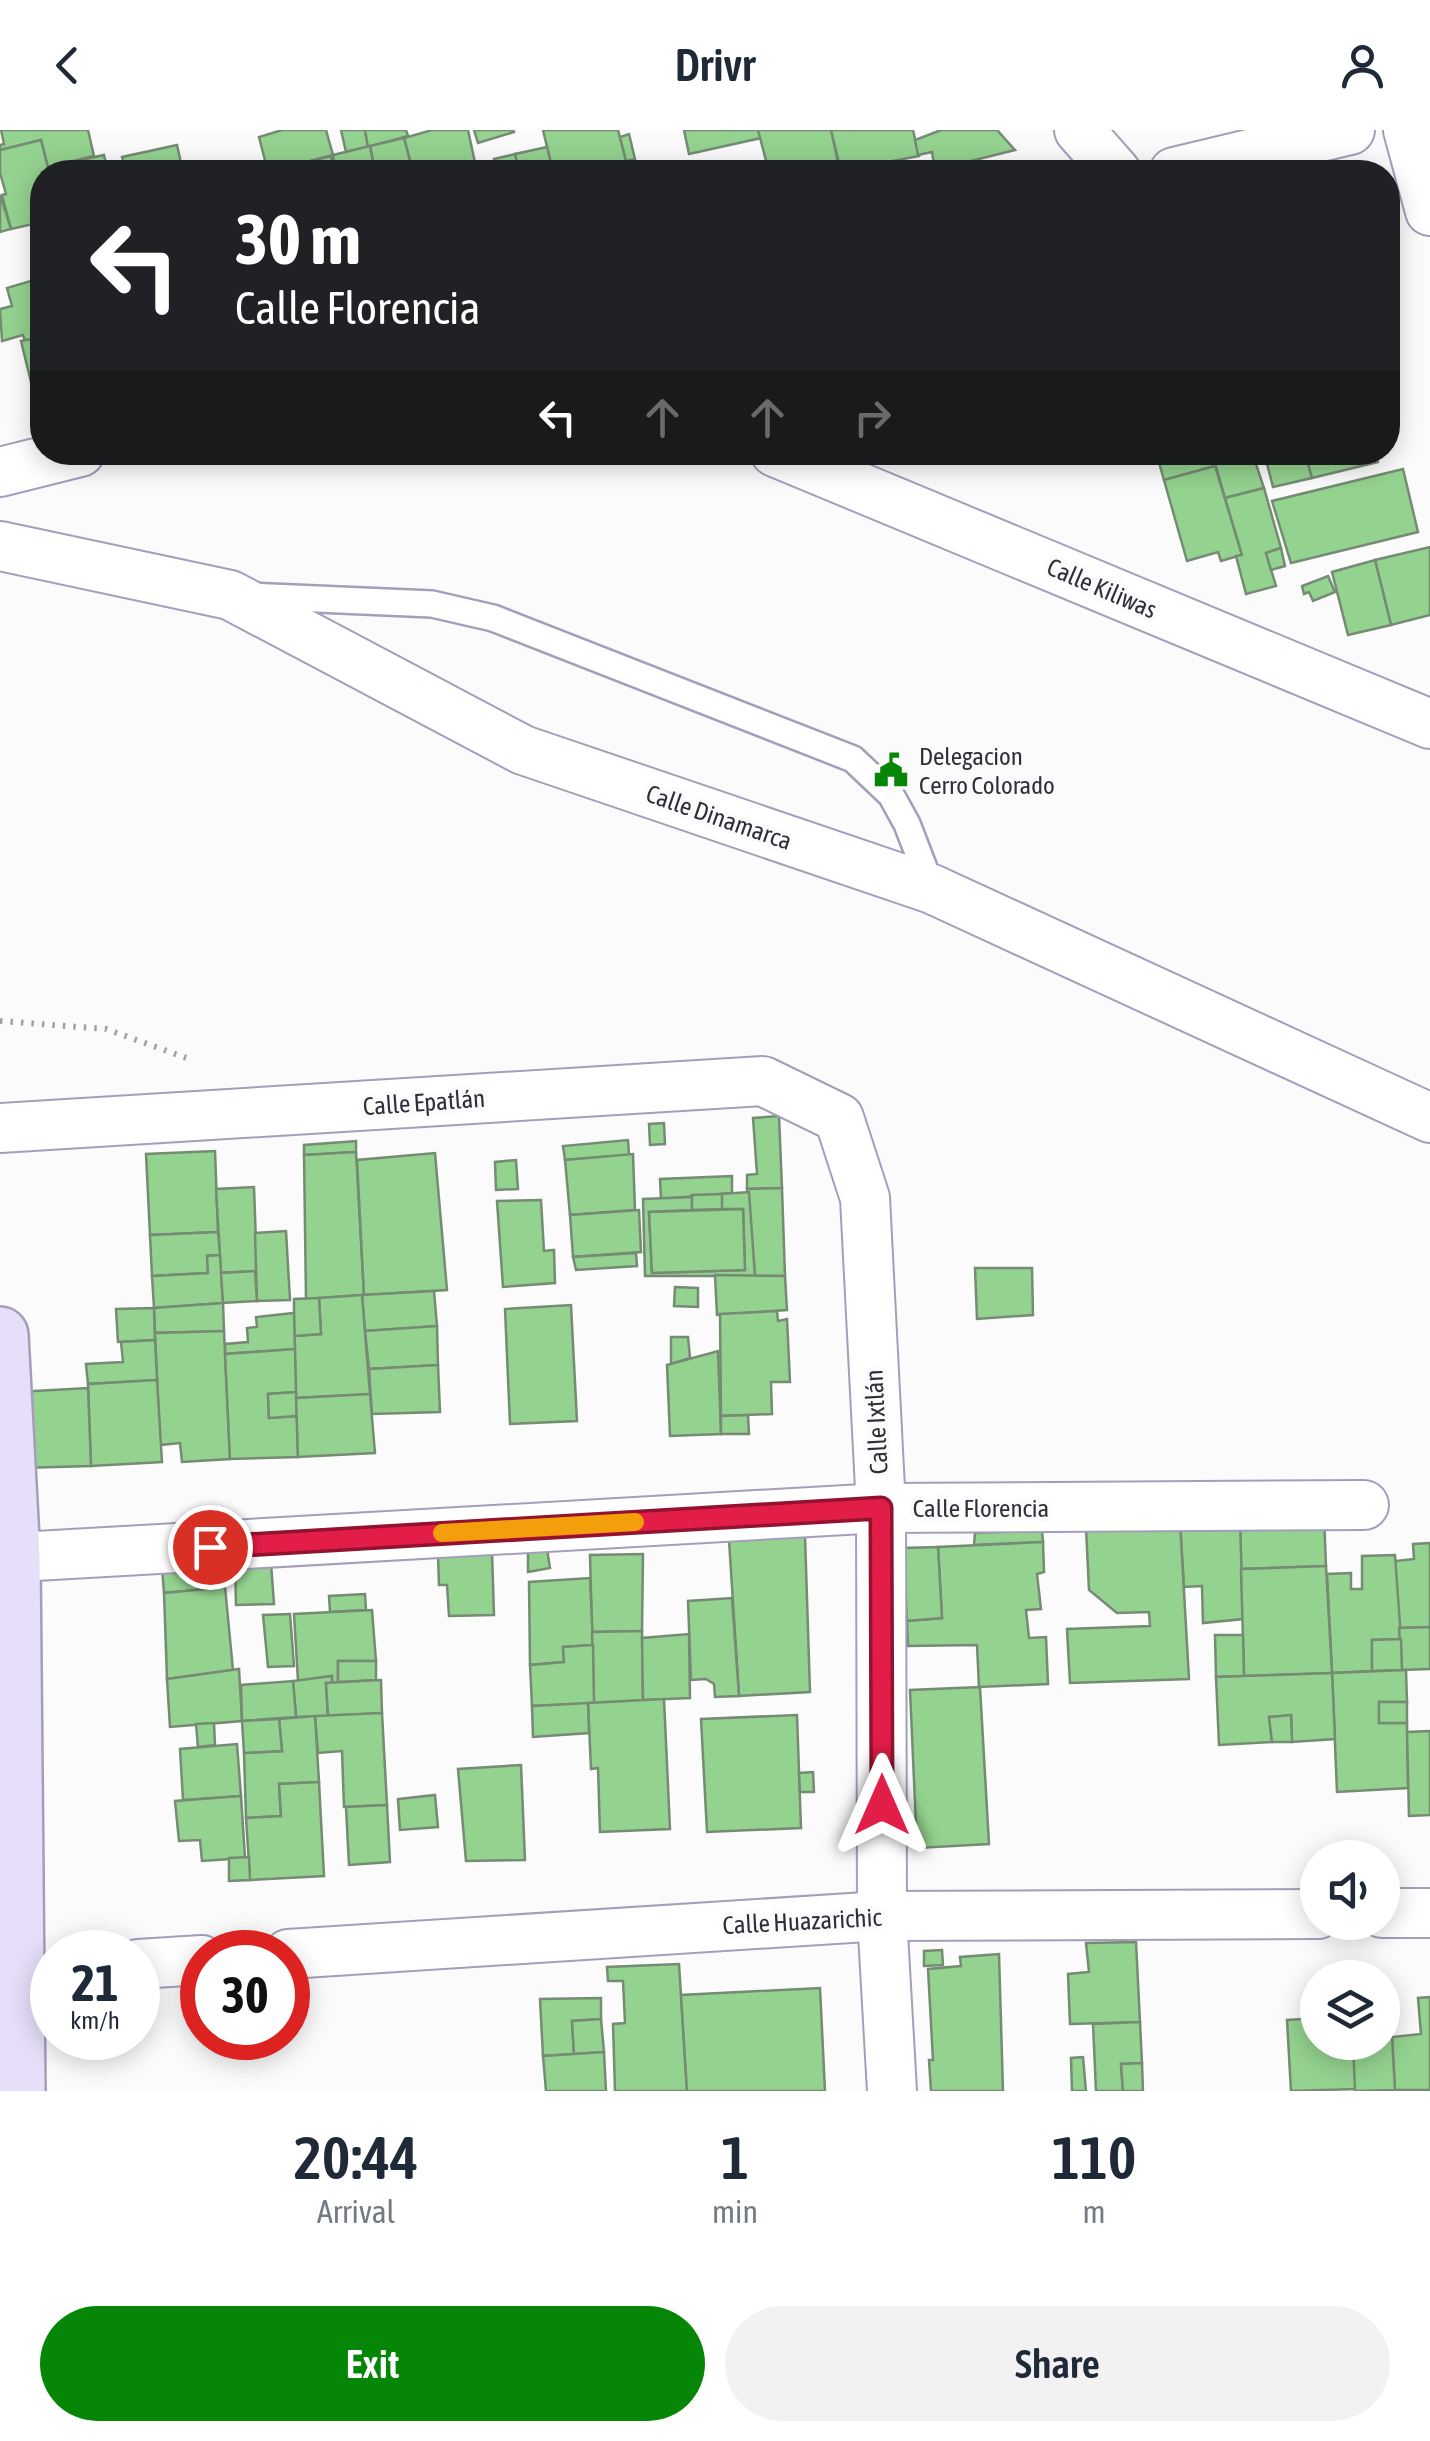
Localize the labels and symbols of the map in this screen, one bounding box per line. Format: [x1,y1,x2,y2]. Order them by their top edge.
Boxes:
street label: Calle Kiliwas [1043,552,1161,624]
place label: Delegacion Cerro Colorado [919,742,1055,799]
public building icon: Delegacion Cerro Colorado [872,751,910,789]
street label: Calle Dinamarca [643,779,795,855]
street label: Calle Epatlán [362,1084,486,1120]
street label: Calle Ixtlán [859,1369,893,1475]
street label: Calle Florencia [913,1494,1049,1522]
pin [168,1505,253,1590]
position arrow [830,1753,934,1857]
street label: Calle Huazarichic [722,1903,883,1939]
speed limit sign: 30 [180,1930,310,2060]

